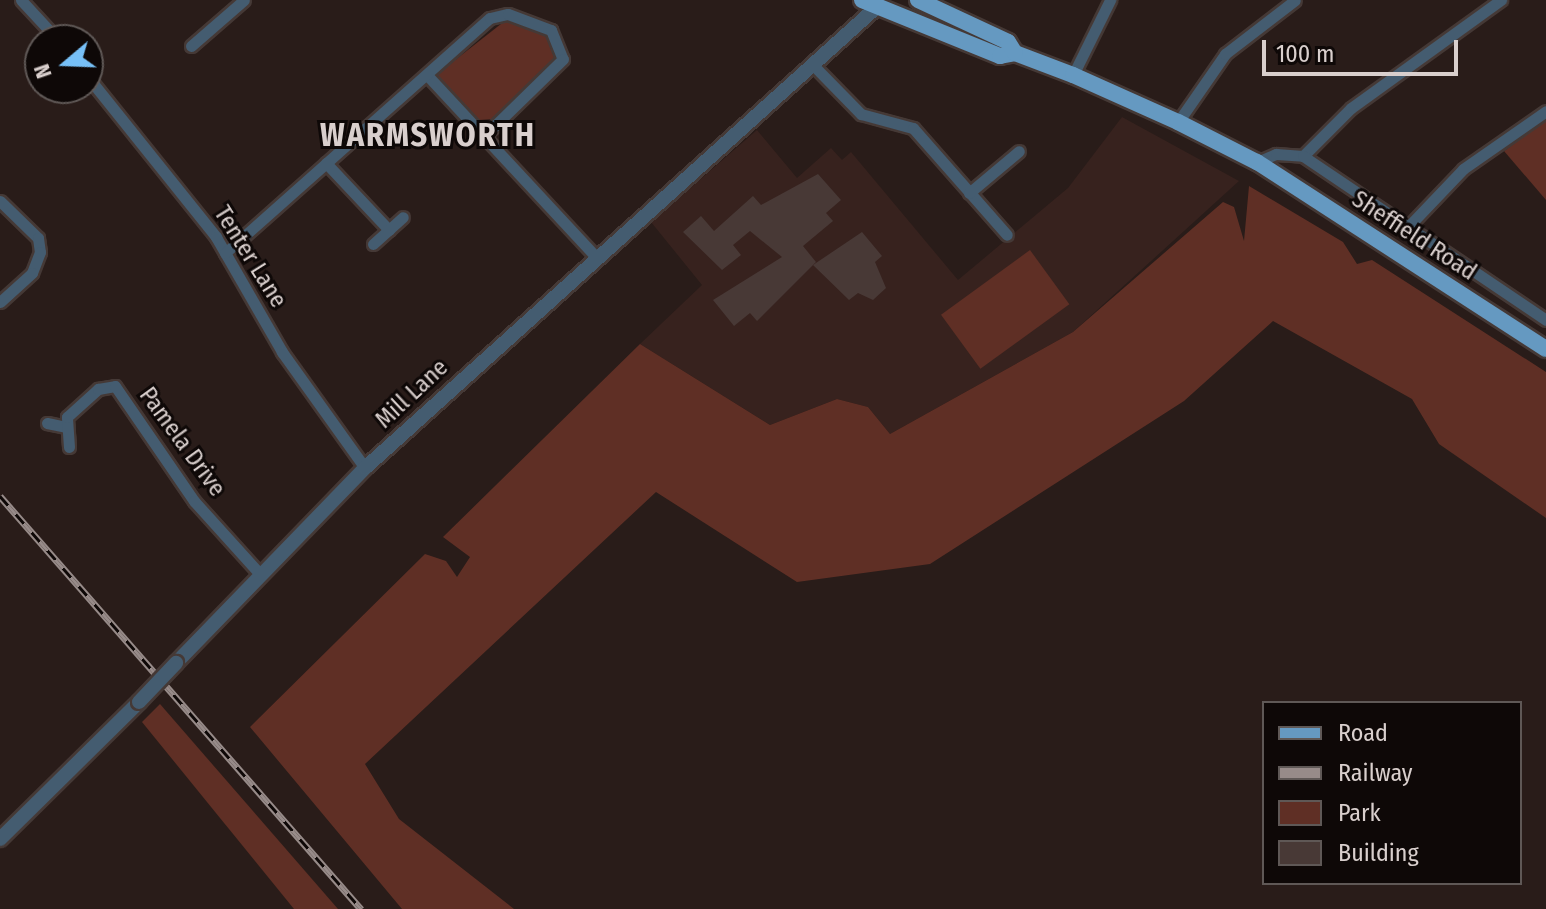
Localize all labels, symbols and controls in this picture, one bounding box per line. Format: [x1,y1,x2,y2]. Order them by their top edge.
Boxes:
north arrow [24,24,104,104]
scale bar [1266,24,1462,74]
text: 100 m [1276,40,1334,68]
text: N [28,61,58,82]
district label: WARMSWORTH [320,116,536,154]
street label: Sheffield Road [1346,185,1482,287]
street label: Tenter Lane [207,201,293,313]
street label: Mill Lane [370,353,454,435]
street label: Pamela Drive [133,382,231,502]
legend [1262,701,1522,885]
text: Road [1338,719,1388,747]
text: Railway [1338,759,1413,787]
text: Park [1338,799,1381,827]
text: Building [1338,839,1419,867]

